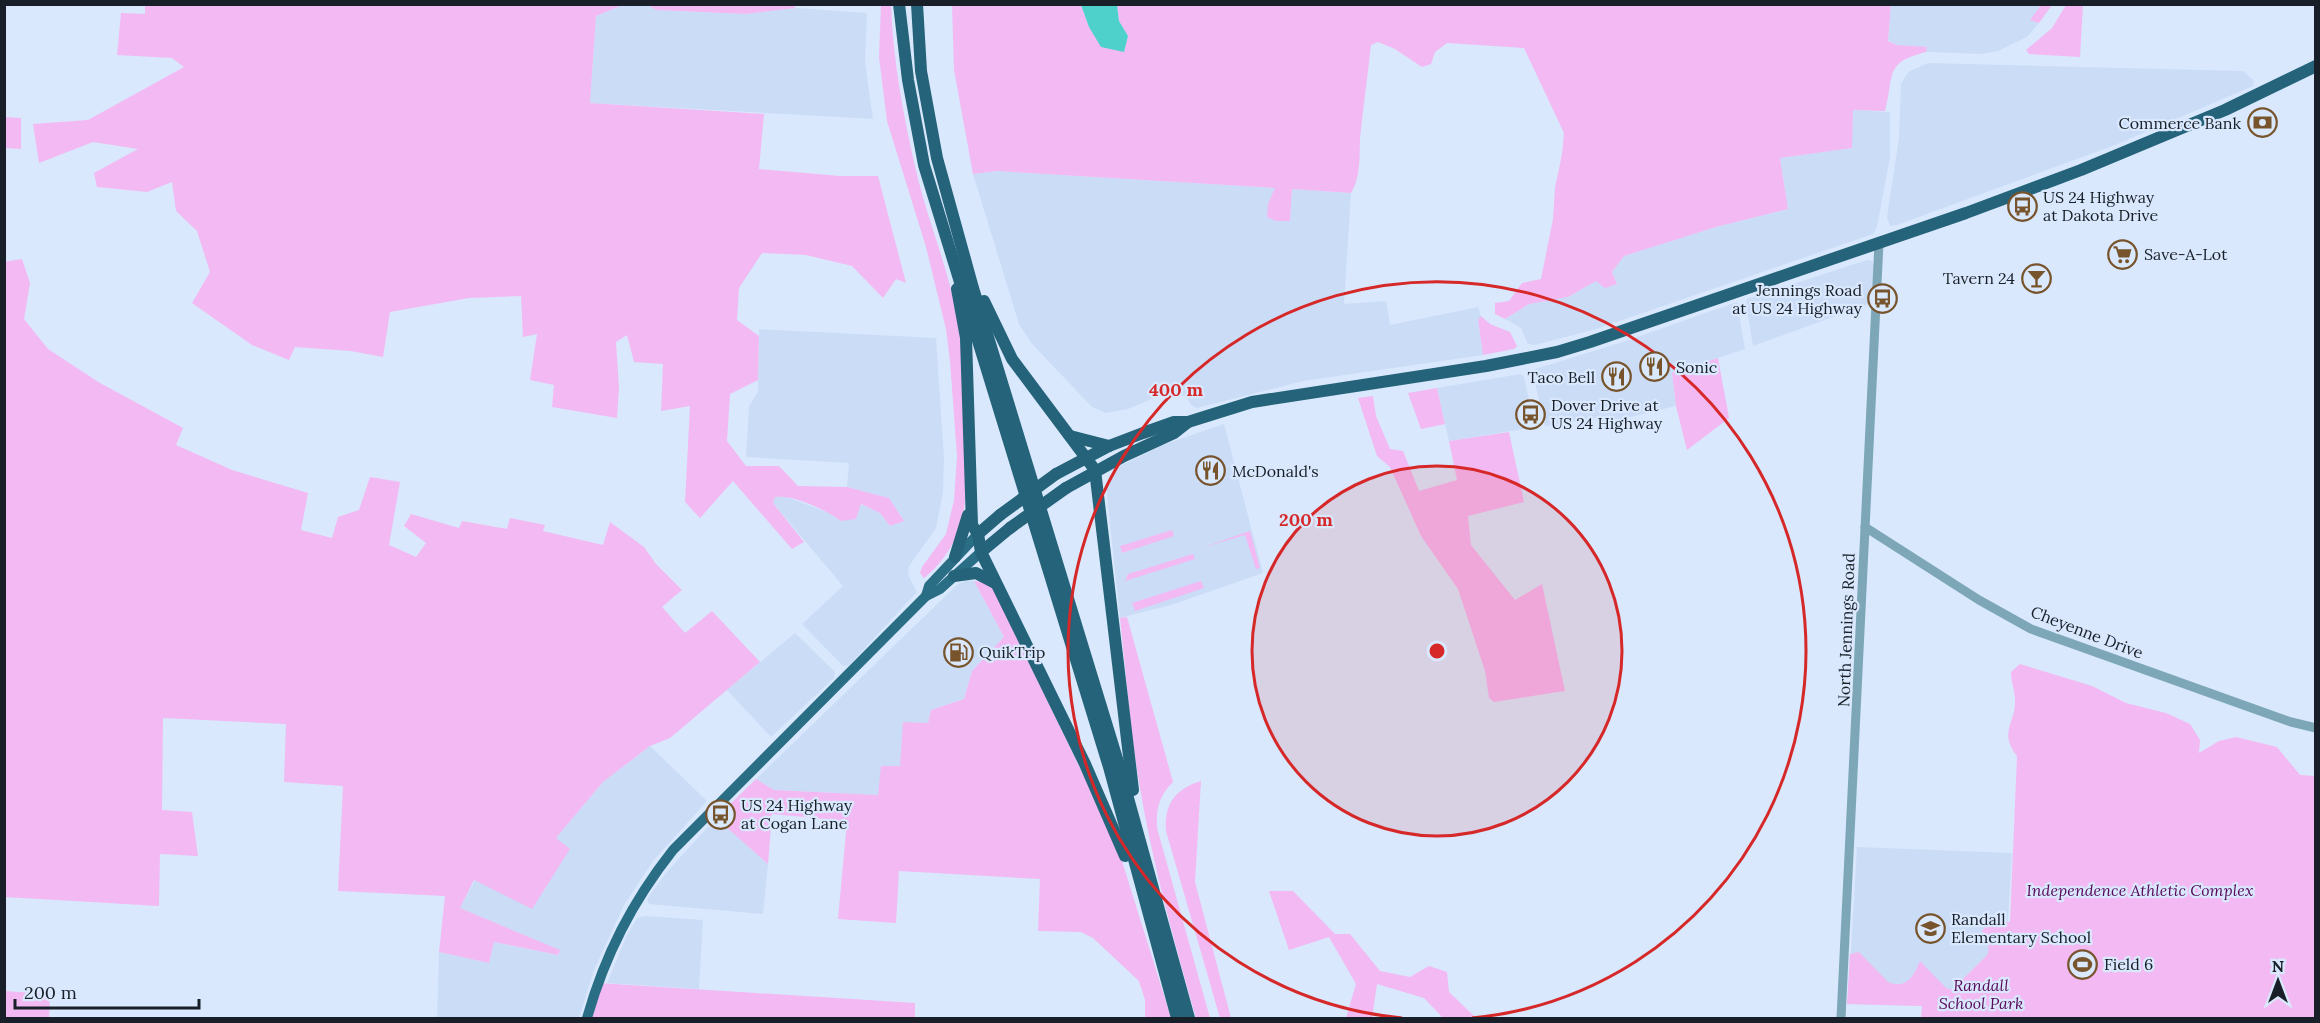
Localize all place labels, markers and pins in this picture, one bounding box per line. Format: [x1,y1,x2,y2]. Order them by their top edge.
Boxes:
bank icon: Commerce Bank [2246,107,2278,139]
place label: Commerce Bank [2119,113,2241,133]
place label: US 24 Highway at Dakota Drive [2043,187,2158,225]
bus stop icon: US 24 Highway at Dakota Drive [2006,190,2038,222]
supermarket icon: Save-A-Lot [2107,238,2139,270]
place label: Save-A-Lot [2144,244,2228,264]
bar icon: Tavern 24 [2020,262,2052,294]
place label: Tavern 24 [1943,268,2015,288]
place label: Jennings Road at US 24 Highway [1732,280,1863,318]
bus stop icon: Jennings Road at US 24 Highway [1867,283,1899,315]
restaurant icon: Sonic [1639,351,1671,383]
place label: Sonic [1676,357,1717,377]
restaurant icon: Taco Bell [1600,361,1632,393]
place label: Taco Bell [1528,367,1595,387]
place label: Dover Drive at US 24 Highway [1551,395,1663,433]
bus stop icon: Dover Drive at US 24 Highway [1514,398,1546,430]
restaurant icon: McDonald's [1195,455,1227,487]
place label: McDonald's [1232,461,1319,481]
fuel station icon: QuikTrip [942,636,974,668]
centre of rings [1427,641,1447,661]
place label: QuikTrip [979,642,1045,662]
place label: US 24 Highway at Cogan Lane [741,795,853,833]
bus stop icon: US 24 Highway at Cogan Lane [704,798,736,830]
place label: Randall Elementary School [1951,909,2091,947]
school or university icon: Randall Elementary School [1914,912,1946,944]
sports icon: Field 6 [2067,948,2099,980]
place label: Field 6 [2104,954,2153,974]

